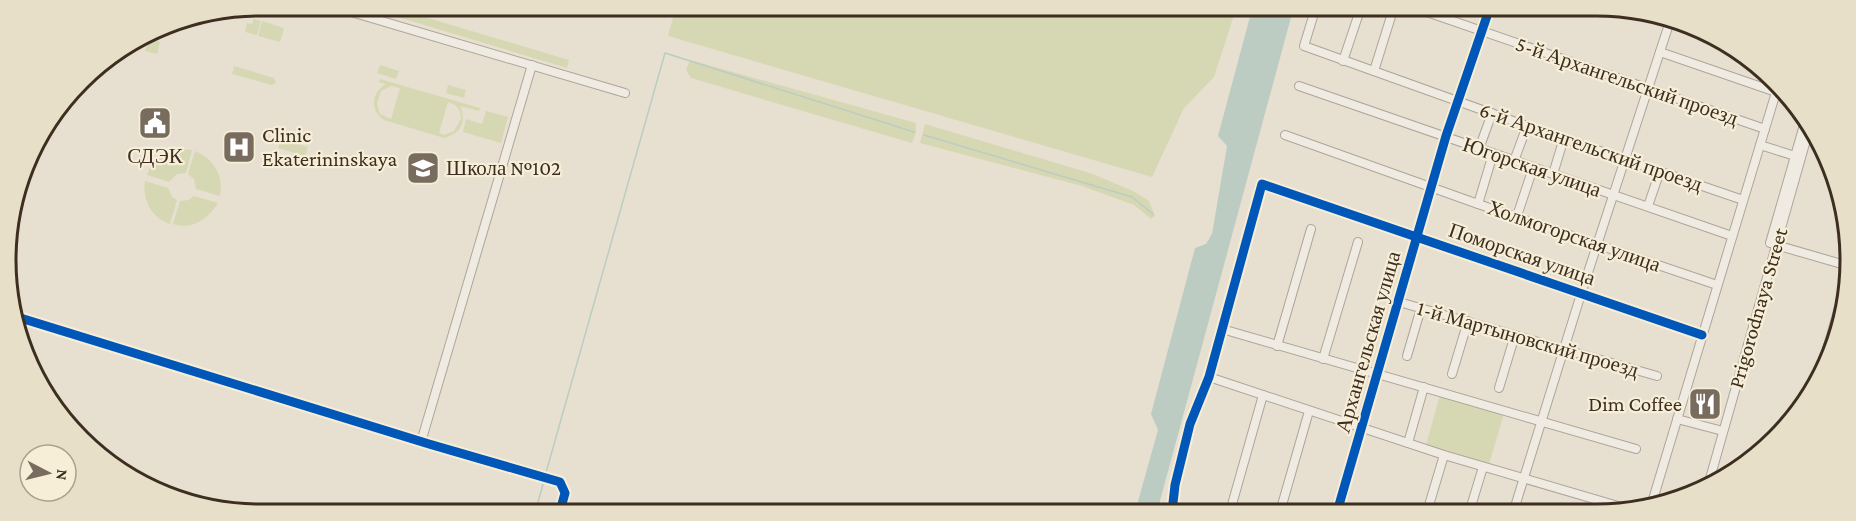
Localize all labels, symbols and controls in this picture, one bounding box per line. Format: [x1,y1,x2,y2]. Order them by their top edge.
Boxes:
street label: 5-й Архангельский проезд [1513,32,1742,130]
street label: 6-й Архангельский проезд [1476,98,1706,197]
public building icon: СДЭК [137,105,173,141]
place label: Clinic Ekaterininskaya [262,123,397,171]
hospital icon: Clinic Ekaterininskaya [221,129,257,165]
street label: Югорская улица [1460,132,1605,202]
place label: СДЭК [127,144,184,168]
school or university icon: Школа №102 [405,150,441,186]
place label: Школа №102 [446,156,561,180]
street label: Холмогорская улица [1484,195,1664,277]
street label: Поморская улица [1446,218,1599,291]
street label: Prigorodnaya Street [1724,224,1793,391]
street label: Архангельская улица [1331,248,1406,436]
street label: 1-й Мартыновский проезд [1414,296,1642,382]
restaurant icon: Dim Coffee [1687,386,1723,422]
place label: Dim Coffee [1588,392,1682,416]
north arrow [18,443,78,503]
text: N [53,468,71,481]

